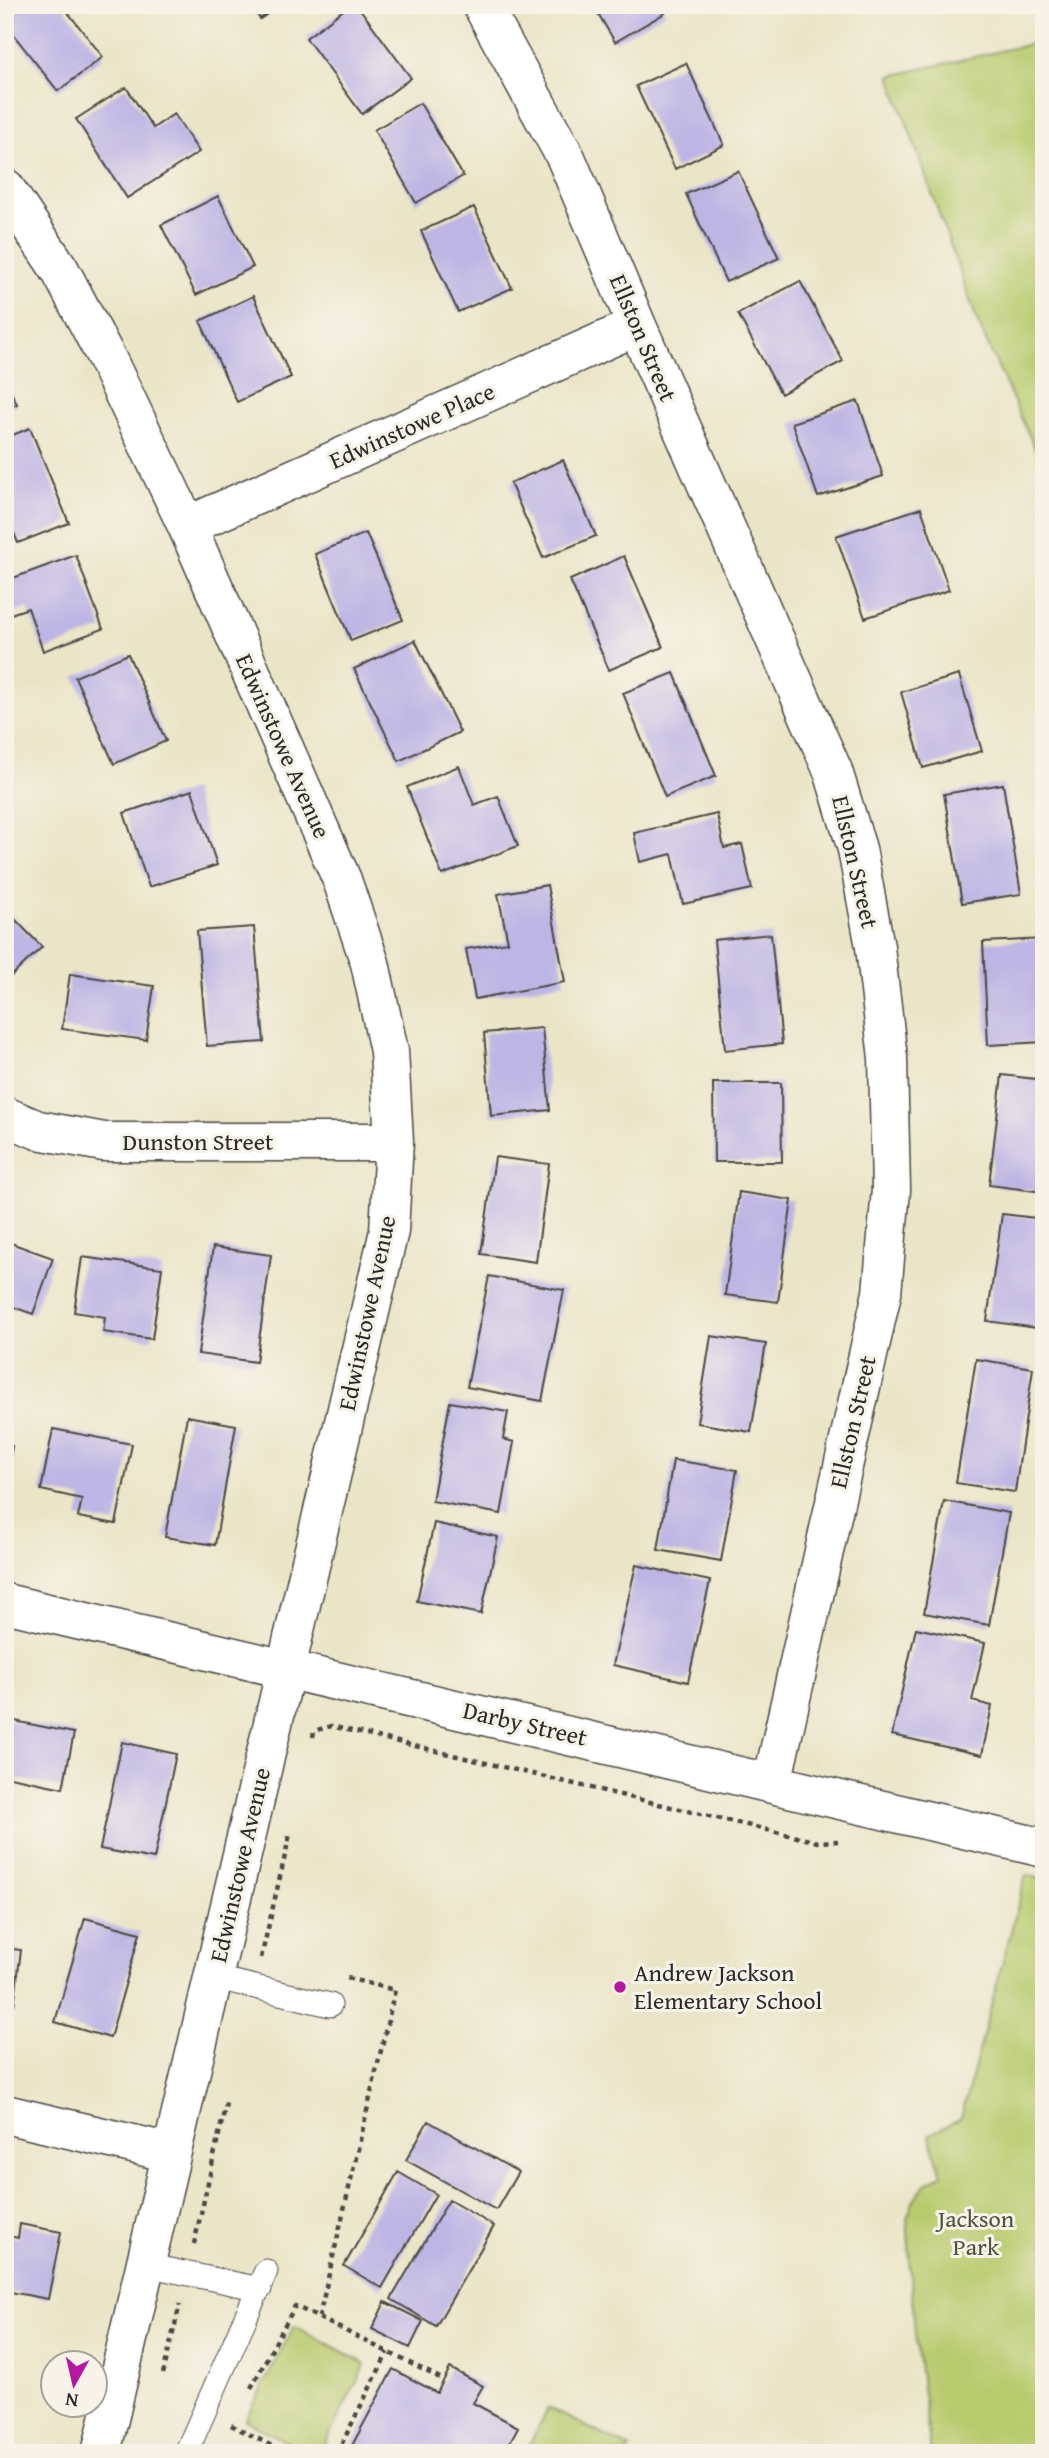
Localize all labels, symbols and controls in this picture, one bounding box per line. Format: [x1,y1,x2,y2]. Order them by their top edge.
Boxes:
street label: Ellston Street [601,269,686,407]
street label: Edwinstowe Place [323,373,500,478]
street label: Edwinstowe Avenue [227,648,340,844]
street label: Ellston Street [823,792,888,932]
street label: Dunston Street [123,1124,274,1159]
street label: Edwinstowe Avenue [329,1212,404,1414]
street label: Ellston Street [820,1352,885,1492]
street label: Darby Street [460,1692,591,1755]
street label: Edwinstowe Avenue [200,1764,279,1966]
place label: Andrew Jackson Elementary School [634,1955,822,2018]
marker: Andrew Jackson Elementary School [612,1979,628,1995]
park label: Jackson Park [935,2201,1015,2264]
north arrow [38,2350,108,2420]
text: N [63,2386,80,2416]

